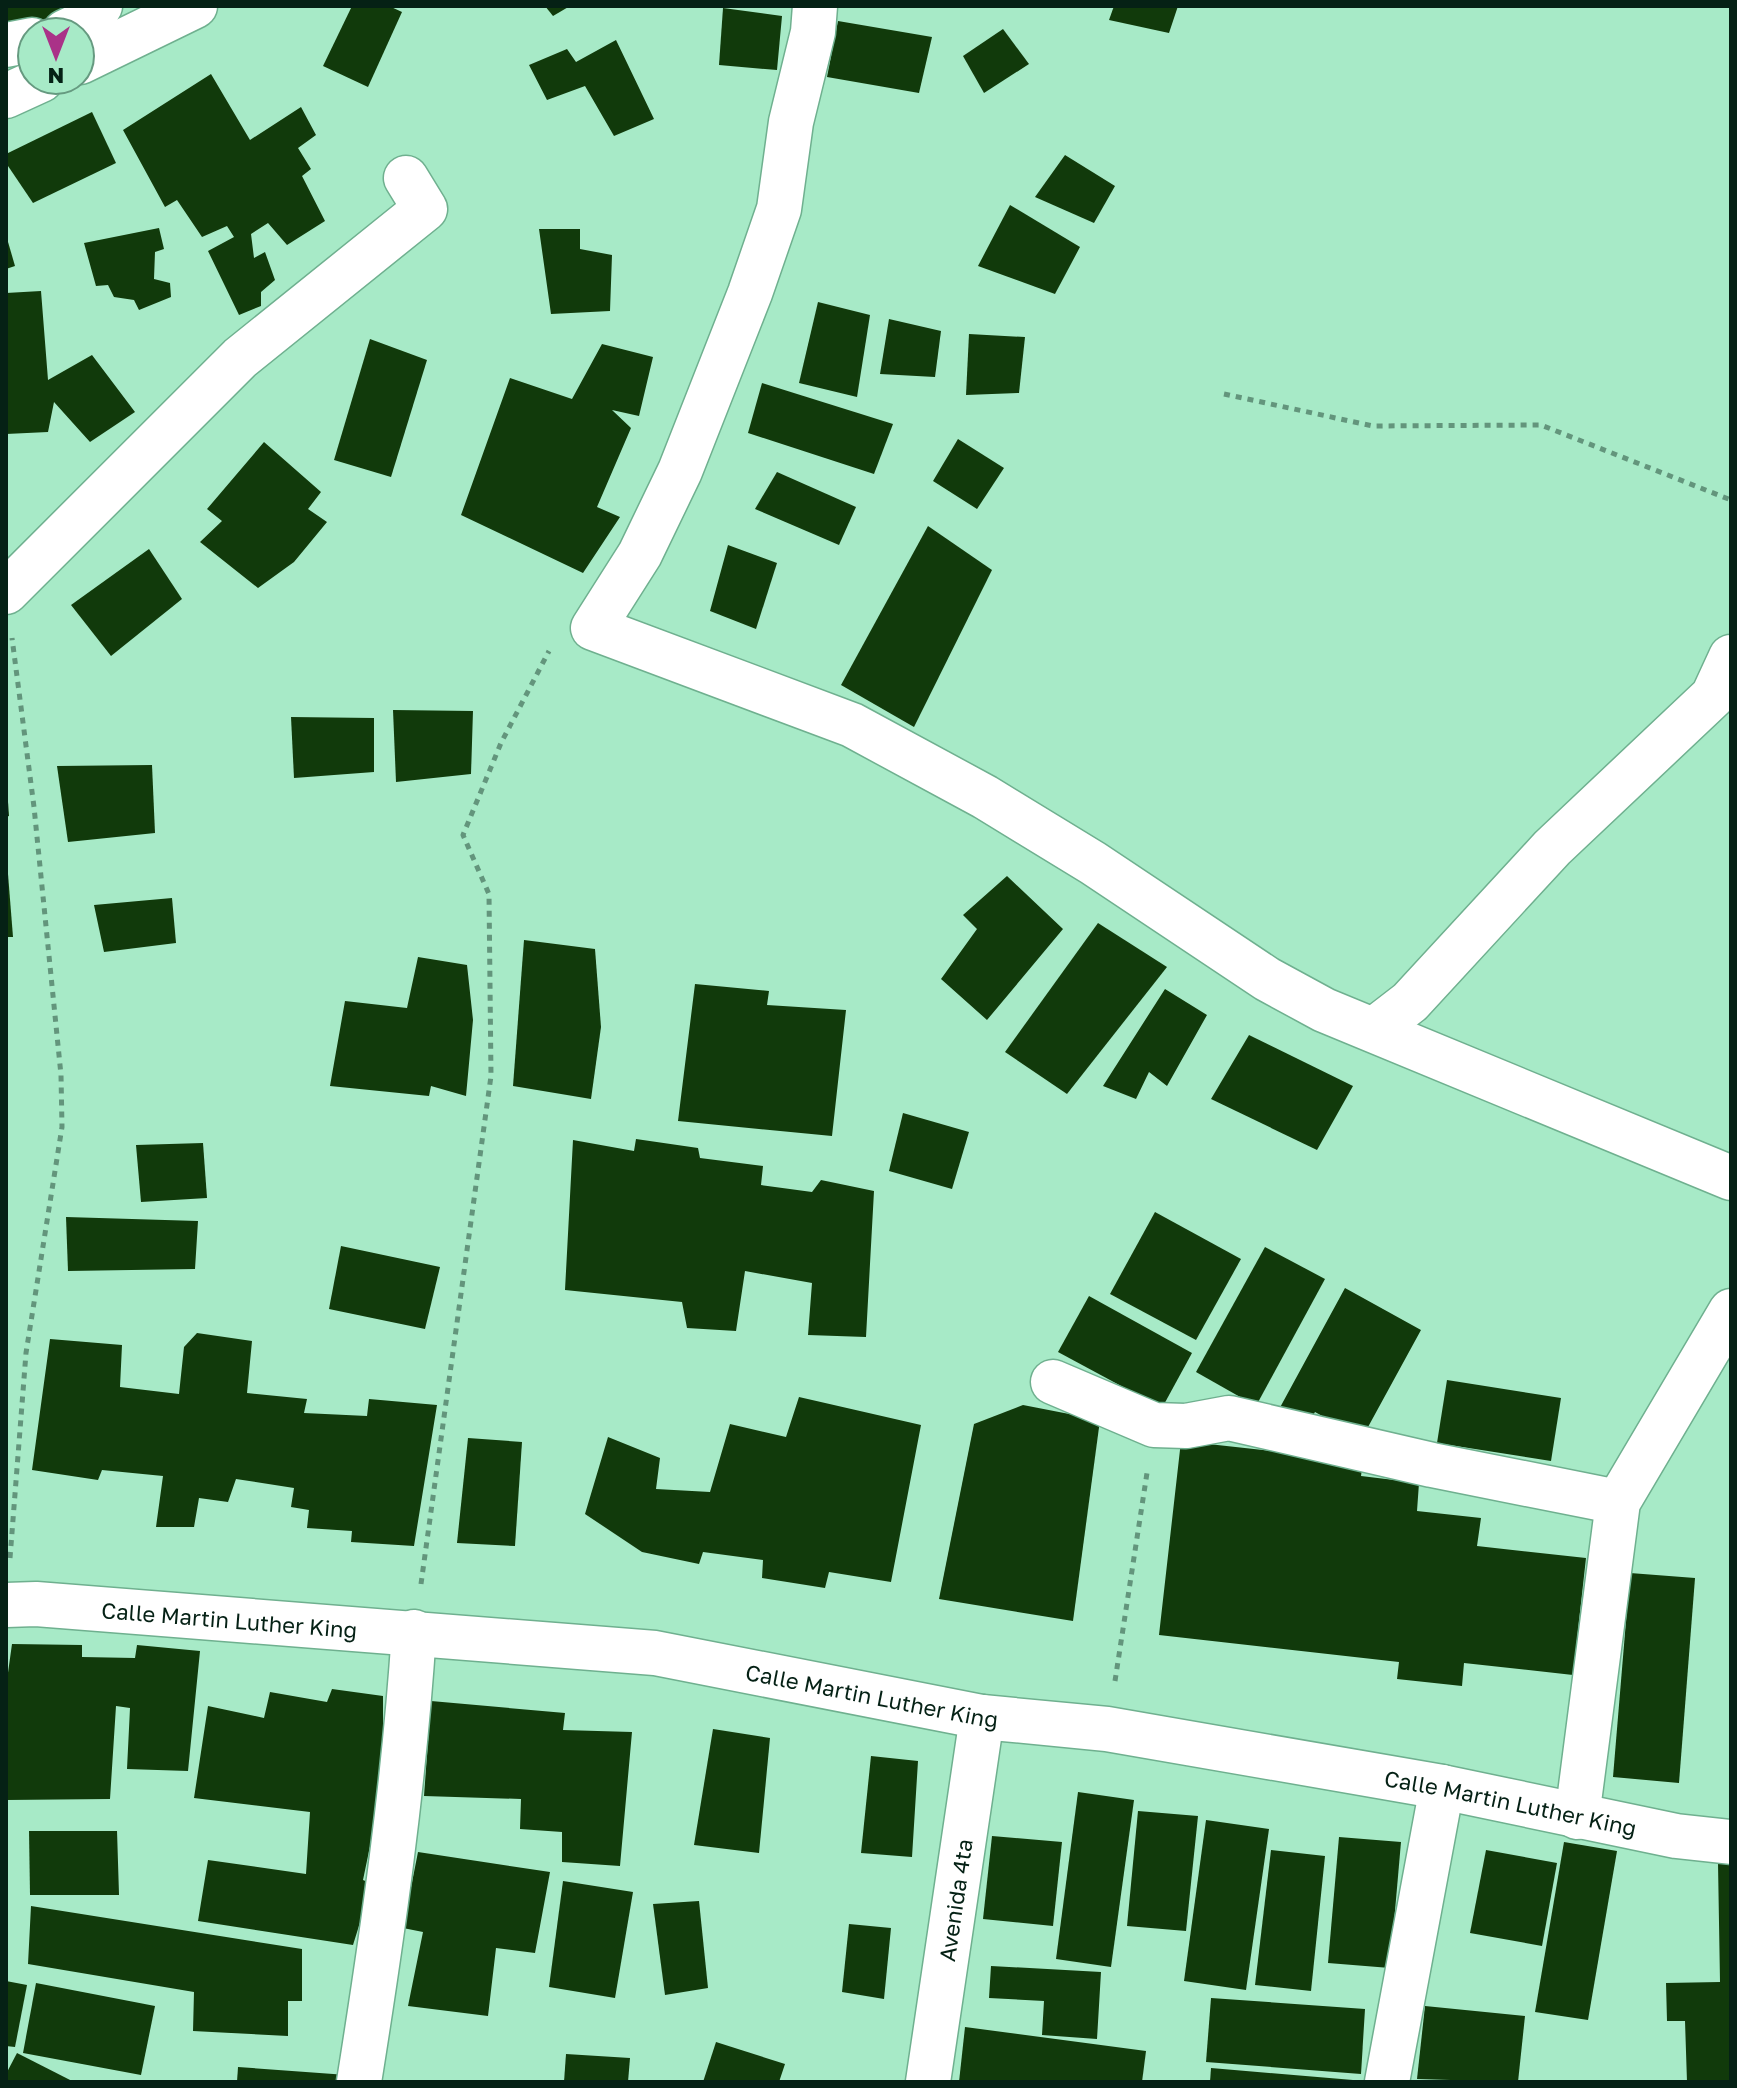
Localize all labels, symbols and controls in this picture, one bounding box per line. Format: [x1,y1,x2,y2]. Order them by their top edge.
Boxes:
north arrow [16,16,96,96]
text: N [48,63,64,90]
street label: Calle Martin Luther King [100,1596,358,1643]
street label: Calle Martin Luther King [743,1658,999,1732]
street label: Calle Martin Luther King [1383,1764,1639,1841]
street label: Avenida 4ta [933,1837,977,1963]

